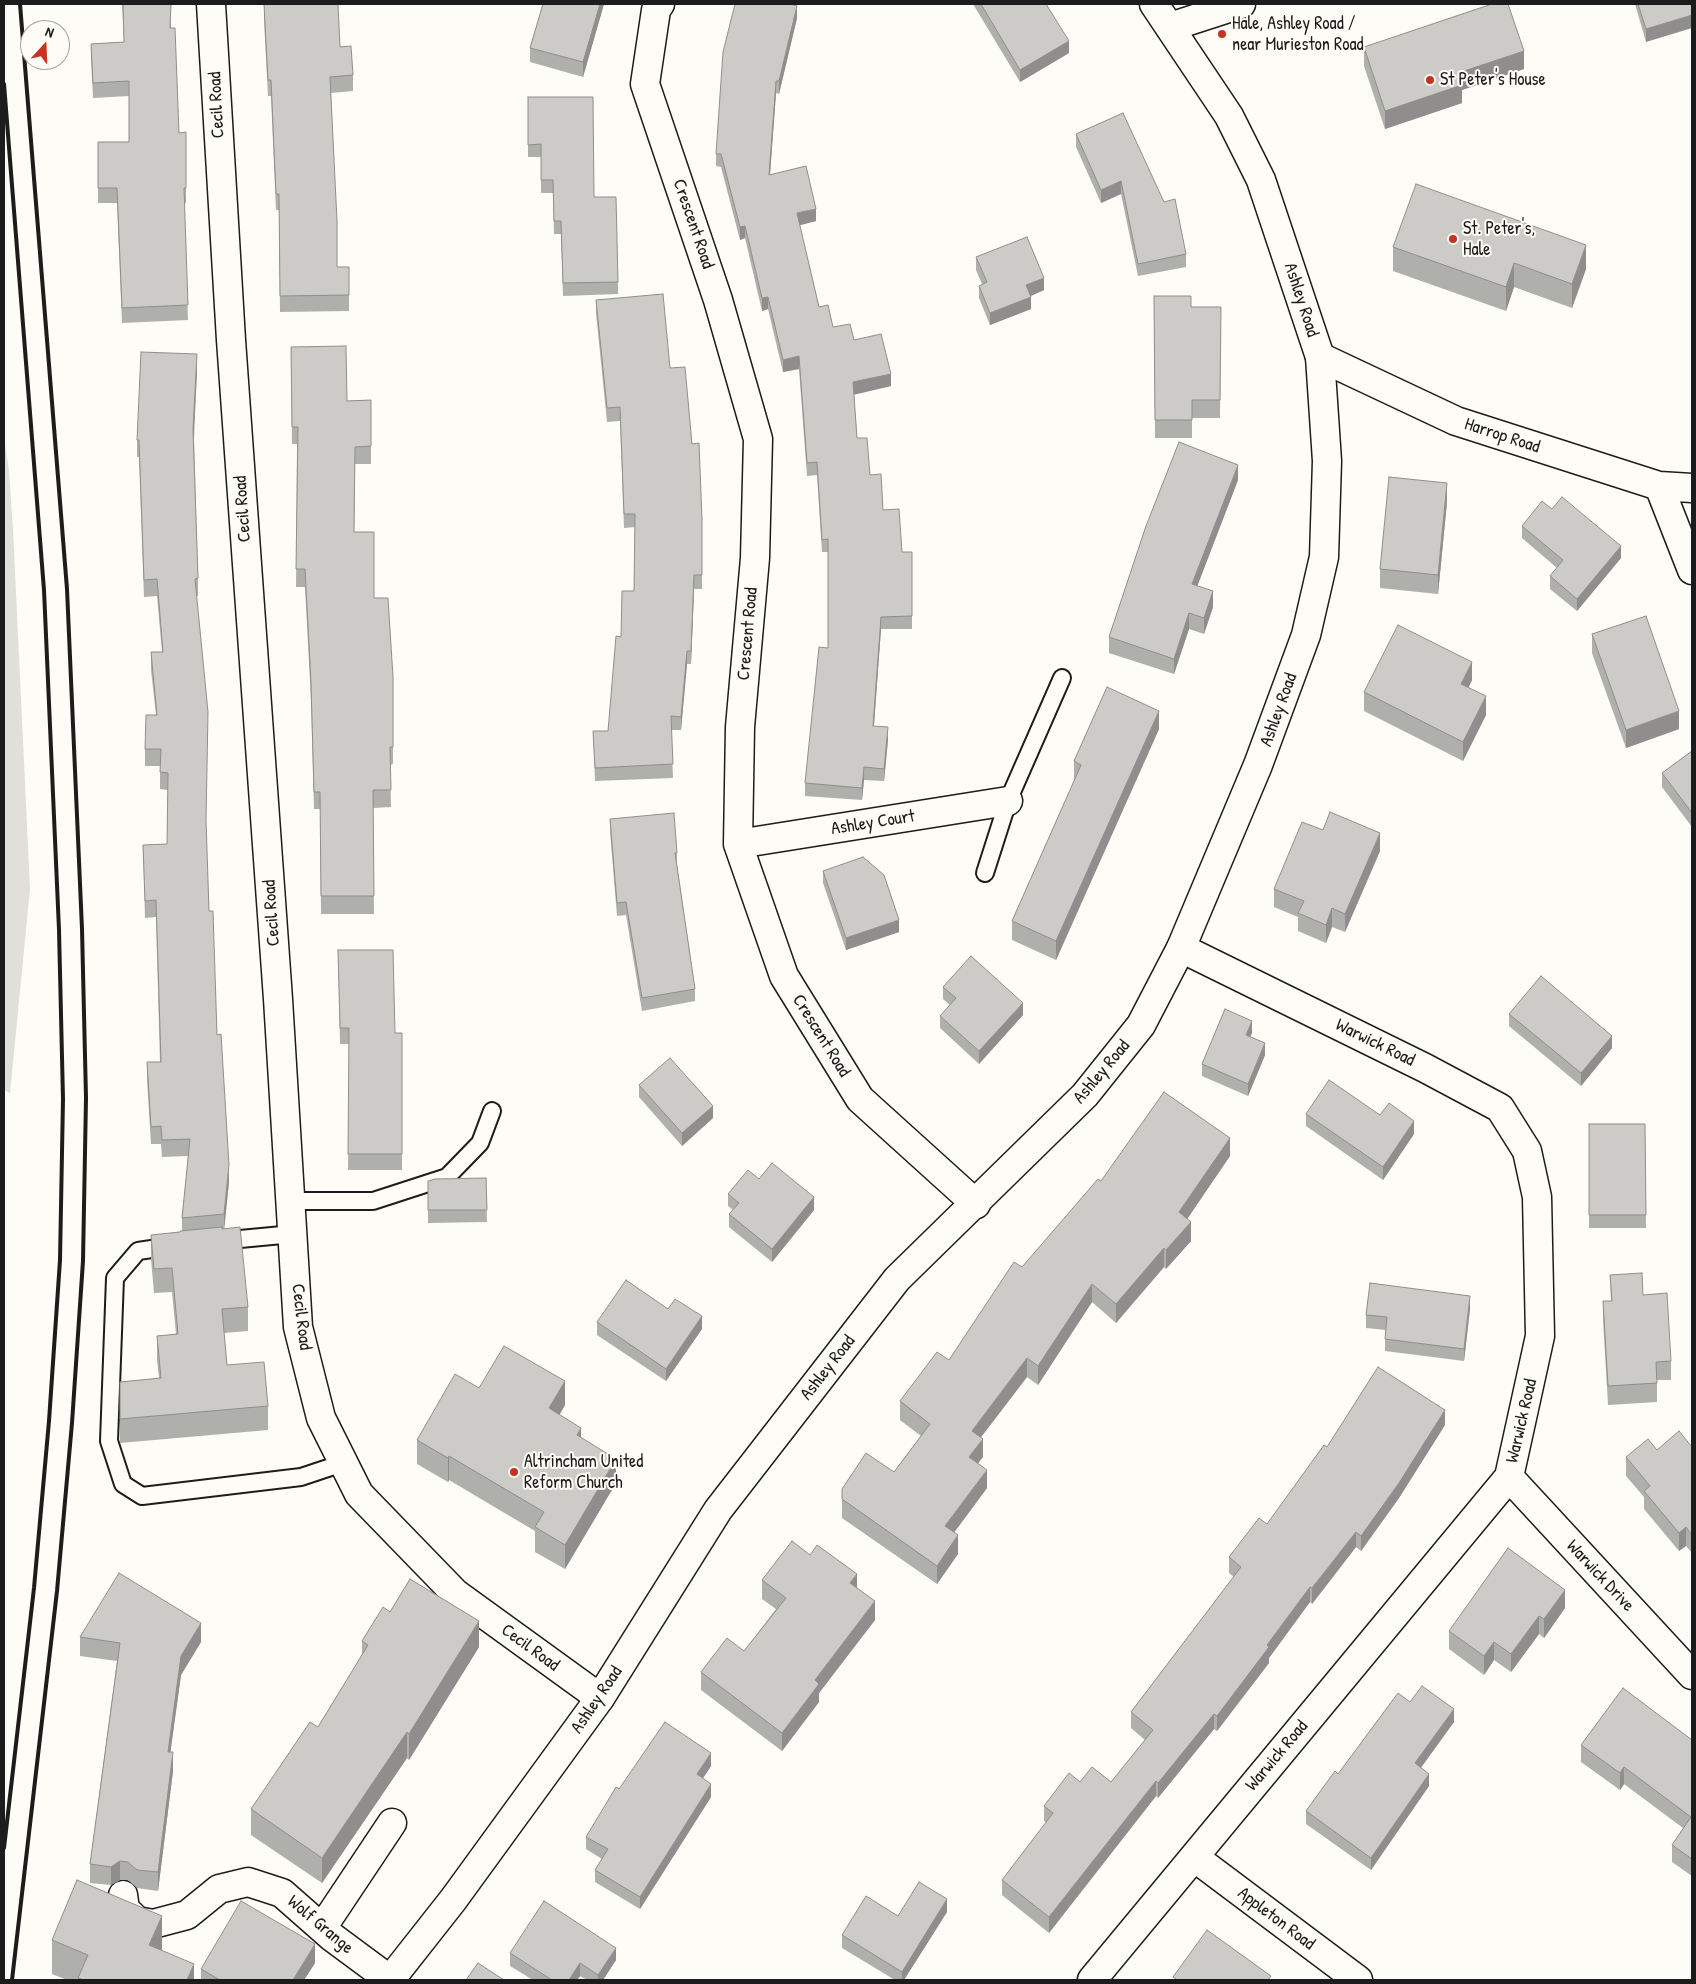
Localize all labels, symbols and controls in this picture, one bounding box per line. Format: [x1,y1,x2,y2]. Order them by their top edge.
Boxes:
place label: Hale, Ashley Road / near Murieston Road [1232,13,1364,56]
north arrow [20,20,70,70]
text: N [43,21,57,42]
marker: Hale, Ashley Road / near Murieston Road [1216,28,1228,40]
place label: St Peter's House [1440,69,1546,91]
street label: Cecil Road [204,71,230,139]
marker: St Peter's House [1424,74,1436,86]
street label: Crescent Road [668,177,718,271]
place label: St. Peter's, Hale [1463,218,1535,260]
marker: St. Peter's, Hale [1447,233,1459,245]
street label: Ashley Road [1279,260,1323,340]
street label: Harrop Road [1462,414,1542,458]
street label: Cecil Road [230,475,256,543]
street label: Crescent Road [733,587,763,681]
street label: Ashley Road [1256,670,1302,750]
street label: Ashley Court [830,806,916,840]
street label: Cecil Road [259,879,285,947]
street label: Crescent Road [787,991,855,1081]
street label: Warwick Road [1332,1015,1418,1071]
street label: Ashley Road [1069,1036,1135,1108]
street label: Cecil Road [286,1283,316,1351]
street label: Ashley Road [796,1331,860,1405]
street label: Warwick Road [1502,1377,1542,1465]
place label: Altrincham United Reform Church [524,1451,643,1494]
marker: Altrincham United Reform Church [508,1466,520,1478]
street label: Warwick Drive [1561,1536,1639,1616]
street label: Cecil Road [497,1620,563,1676]
street label: Ashley Road [567,1662,627,1738]
street label: Warwick Road [1241,1716,1313,1796]
street label: Appleton Road [1233,1883,1319,1955]
street label: Wolf Grange [283,1891,357,1959]

